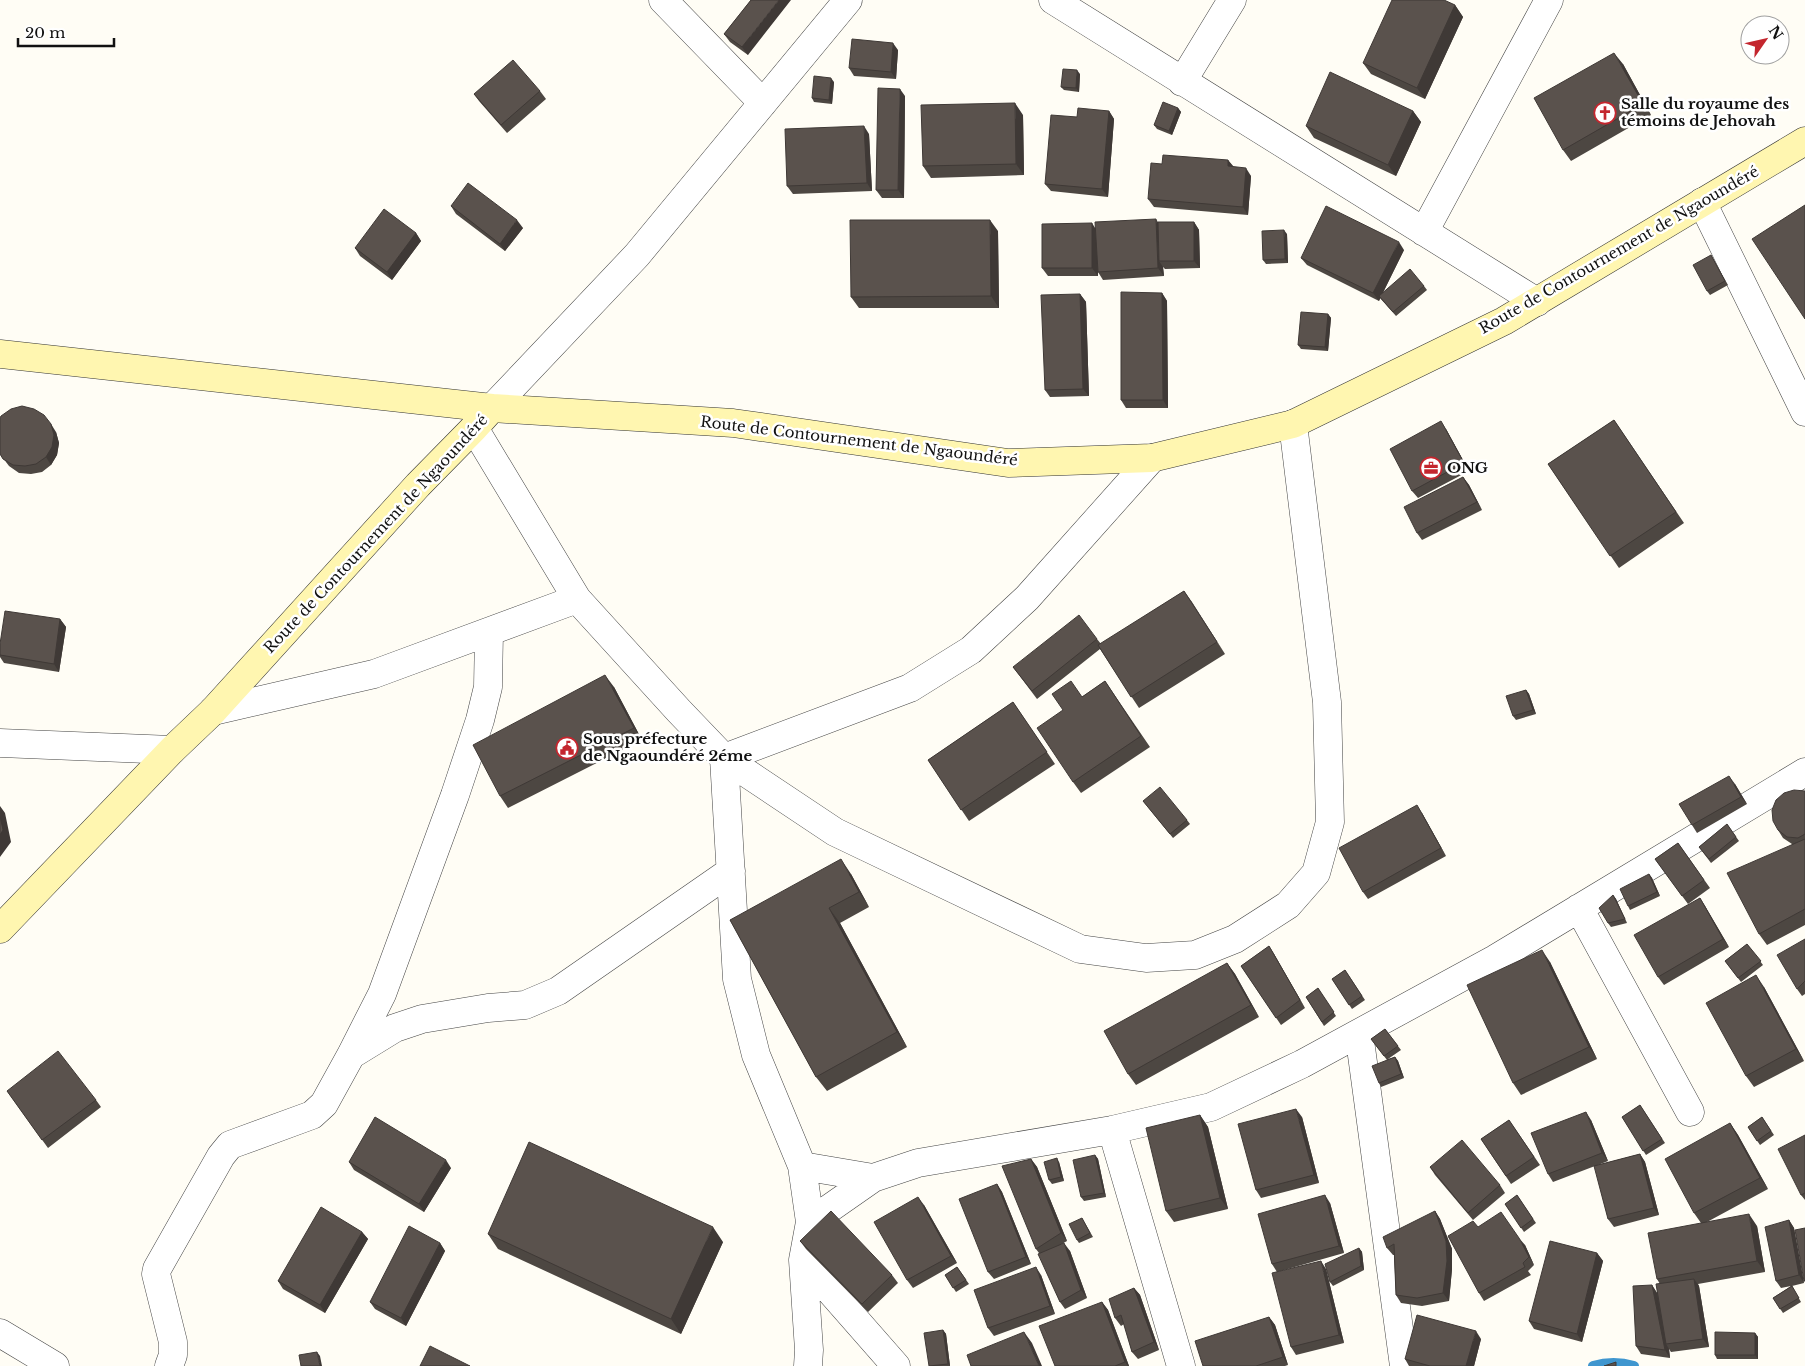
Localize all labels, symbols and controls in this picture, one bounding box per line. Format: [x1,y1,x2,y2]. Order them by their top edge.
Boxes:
scale bar [18,15,114,47]
north arrow [1740,15,1790,65]
text: N [1765,22,1787,43]
text: 20 m [25,23,65,42]
place label: Salle du royaume des témoins de Jehovah [1621,94,1789,130]
church icon: Salle du royaume des témoins de Jehovah [1593,101,1617,125]
street label: Route de Contournement de Ngaoundéré [1476,161,1762,338]
street label: Route de Contournement de Ngaoundéré [260,410,492,657]
street label: Route de Contournement de Ngaoundéré [699,412,1019,469]
office icon: ONG [1419,456,1443,480]
place label: ONG [1447,458,1488,477]
place label: Sous préfecture de Ngaoundéré 2éme [583,729,753,765]
public building icon: Sous préfecture de Ngaoundéré 2éme [555,736,579,760]

